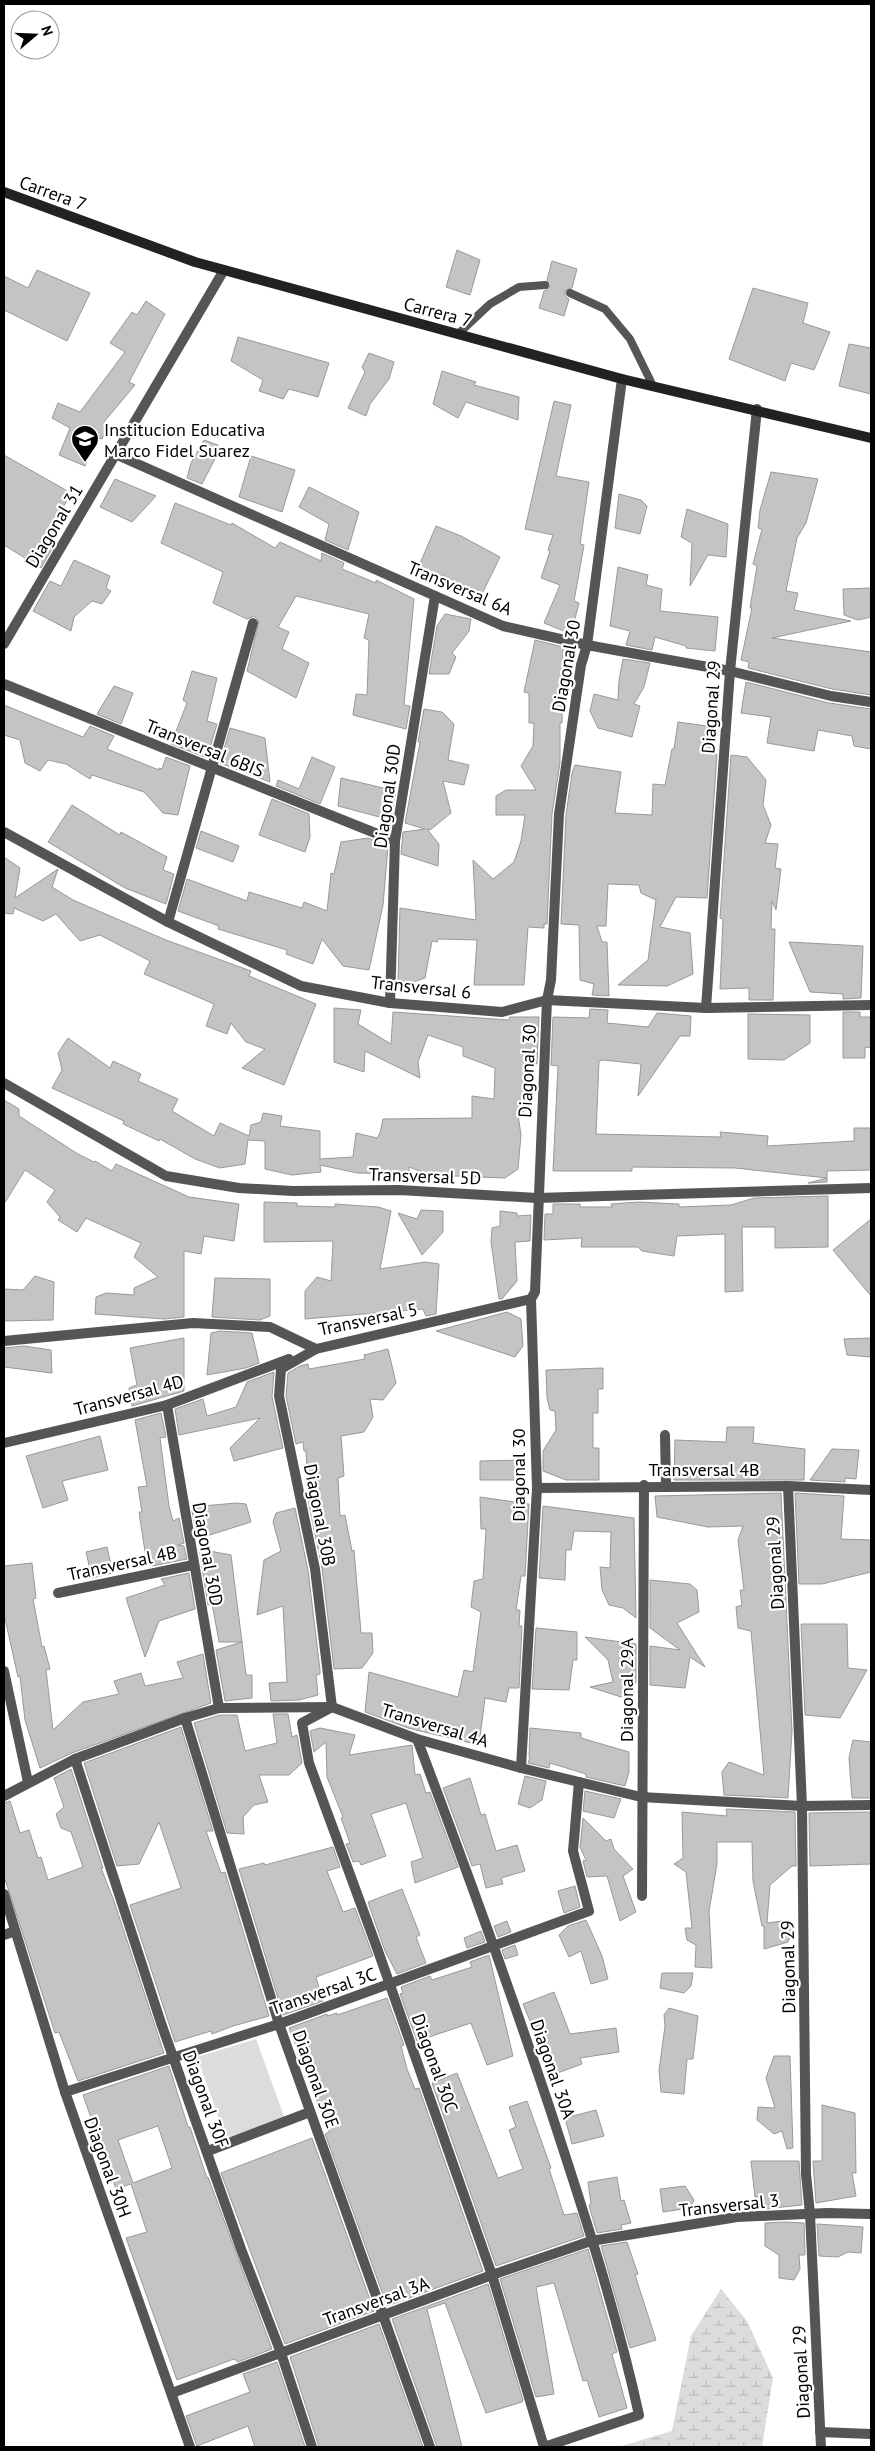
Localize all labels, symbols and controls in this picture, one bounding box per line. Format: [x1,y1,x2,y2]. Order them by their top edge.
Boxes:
north arrow [10,10,60,60]
text: N [37,23,57,38]
street label: Carrera 7 [16,170,90,216]
street label: Carrera 7 [401,292,475,332]
place label: Institucion Educativa Marco Fidel Suarez [104,418,265,462]
school or university icon: Institucion Educativa Marco Fidel Suarez [70,424,100,463]
street label: Diagonal 31 [20,480,88,572]
street label: Transversal 6A [404,556,516,620]
street label: Diagonal 30 [547,618,585,714]
street label: Diagonal 29 [696,660,726,754]
street label: Transversal 6BIS [142,714,268,782]
street label: Diagonal 30D [368,742,406,850]
street label: Transversal 6 [370,970,472,1004]
street label: Diagonal 30 [513,1024,541,1118]
street label: Transversal 5D [368,1163,482,1189]
street label: Transversal 5 [316,1297,420,1341]
street label: Transversal 4D [72,1369,186,1421]
street label: Diagonal 30 [507,1428,530,1522]
street label: Transversal 4B [648,1458,760,1481]
street label: Diagonal 30B [299,1462,341,1568]
street label: Diagonal 30D [188,1500,228,1608]
street label: Diagonal 29 [761,1516,789,1610]
street label: Transversal 4B [65,1540,179,1586]
street label: Diagonal 29A [615,1638,638,1742]
street label: Transversal 4A [378,1698,492,1752]
street label: Diagonal 29 [776,1920,800,2014]
street label: Transversal 3C [267,1962,379,2020]
street label: Diagonal 30C [406,2010,464,2116]
street label: Diagonal 30A [525,2016,581,2122]
street label: Diagonal 30E [288,2027,344,2131]
street label: Diagonal 30F [178,2047,234,2151]
street label: Diagonal 30H [79,2114,137,2220]
street label: Transversal 3 [678,2188,780,2222]
street label: Transversal 3A [320,2271,433,2331]
street label: Diagonal 29 [787,2325,815,2419]

